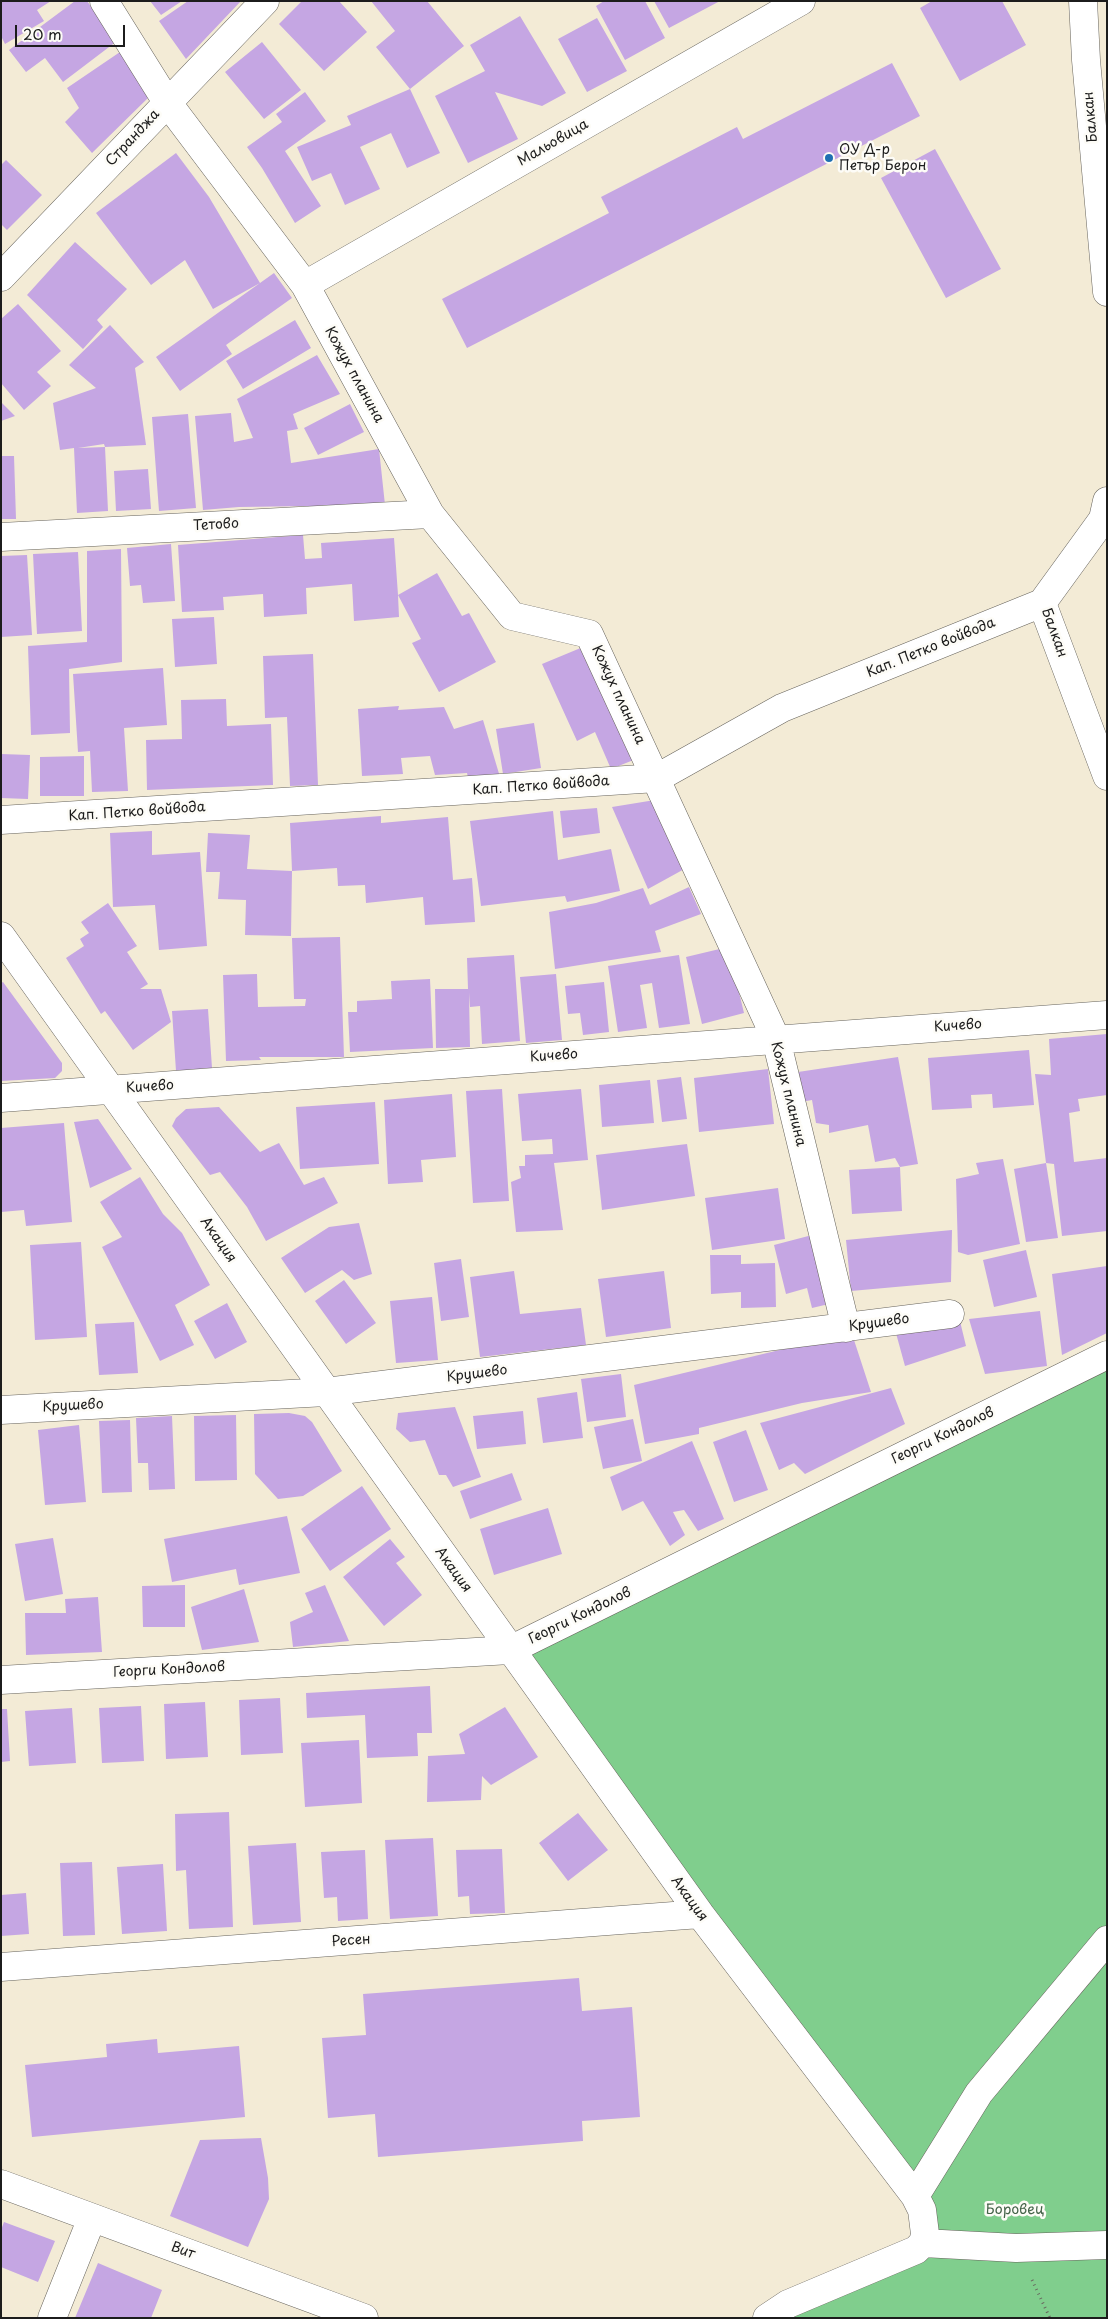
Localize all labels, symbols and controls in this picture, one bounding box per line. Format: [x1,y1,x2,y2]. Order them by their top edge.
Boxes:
scale bar [18,15,128,47]
text: 20 m [23,22,62,45]
street label: Балкан [1080,91,1102,143]
street label: Странджа [103,106,163,170]
street label: Мальовица [515,116,591,170]
place label: ОУ Д-р Петър Берон [839,142,926,174]
marker: ОУ Д-р Петър Берон [823,152,835,164]
street label: Кожух планина [321,324,387,426]
street label: Тетово [193,515,239,535]
street label: Балкан [1037,606,1071,660]
street label: Кап. Петко войвода [864,615,998,681]
street label: Кожух планина [588,643,648,747]
street label: Кап. Петко войвода [472,773,610,799]
street label: Кап. Петко войвода [68,799,206,825]
street label: Кичево [933,1016,983,1036]
street label: Кожух планина [767,1040,809,1148]
street label: Кичево [529,1046,579,1066]
street label: Кичево [125,1077,175,1097]
street label: Акация [196,1214,240,1266]
street label: Крушево [847,1310,911,1336]
street label: Крушево [446,1362,508,1386]
street label: Крушево [42,1396,104,1416]
street label: Георги Кондолов [889,1404,997,1468]
street label: Акация [431,1544,475,1596]
street label: Георги Кондолов [526,1584,634,1648]
street label: Георги Кондолов [113,1659,225,1681]
street label: Акация [667,1873,711,1925]
street label: Ресен [331,1931,371,1951]
park label: Боровец [986,2202,1044,2218]
street label: Вит [169,2239,197,2263]

